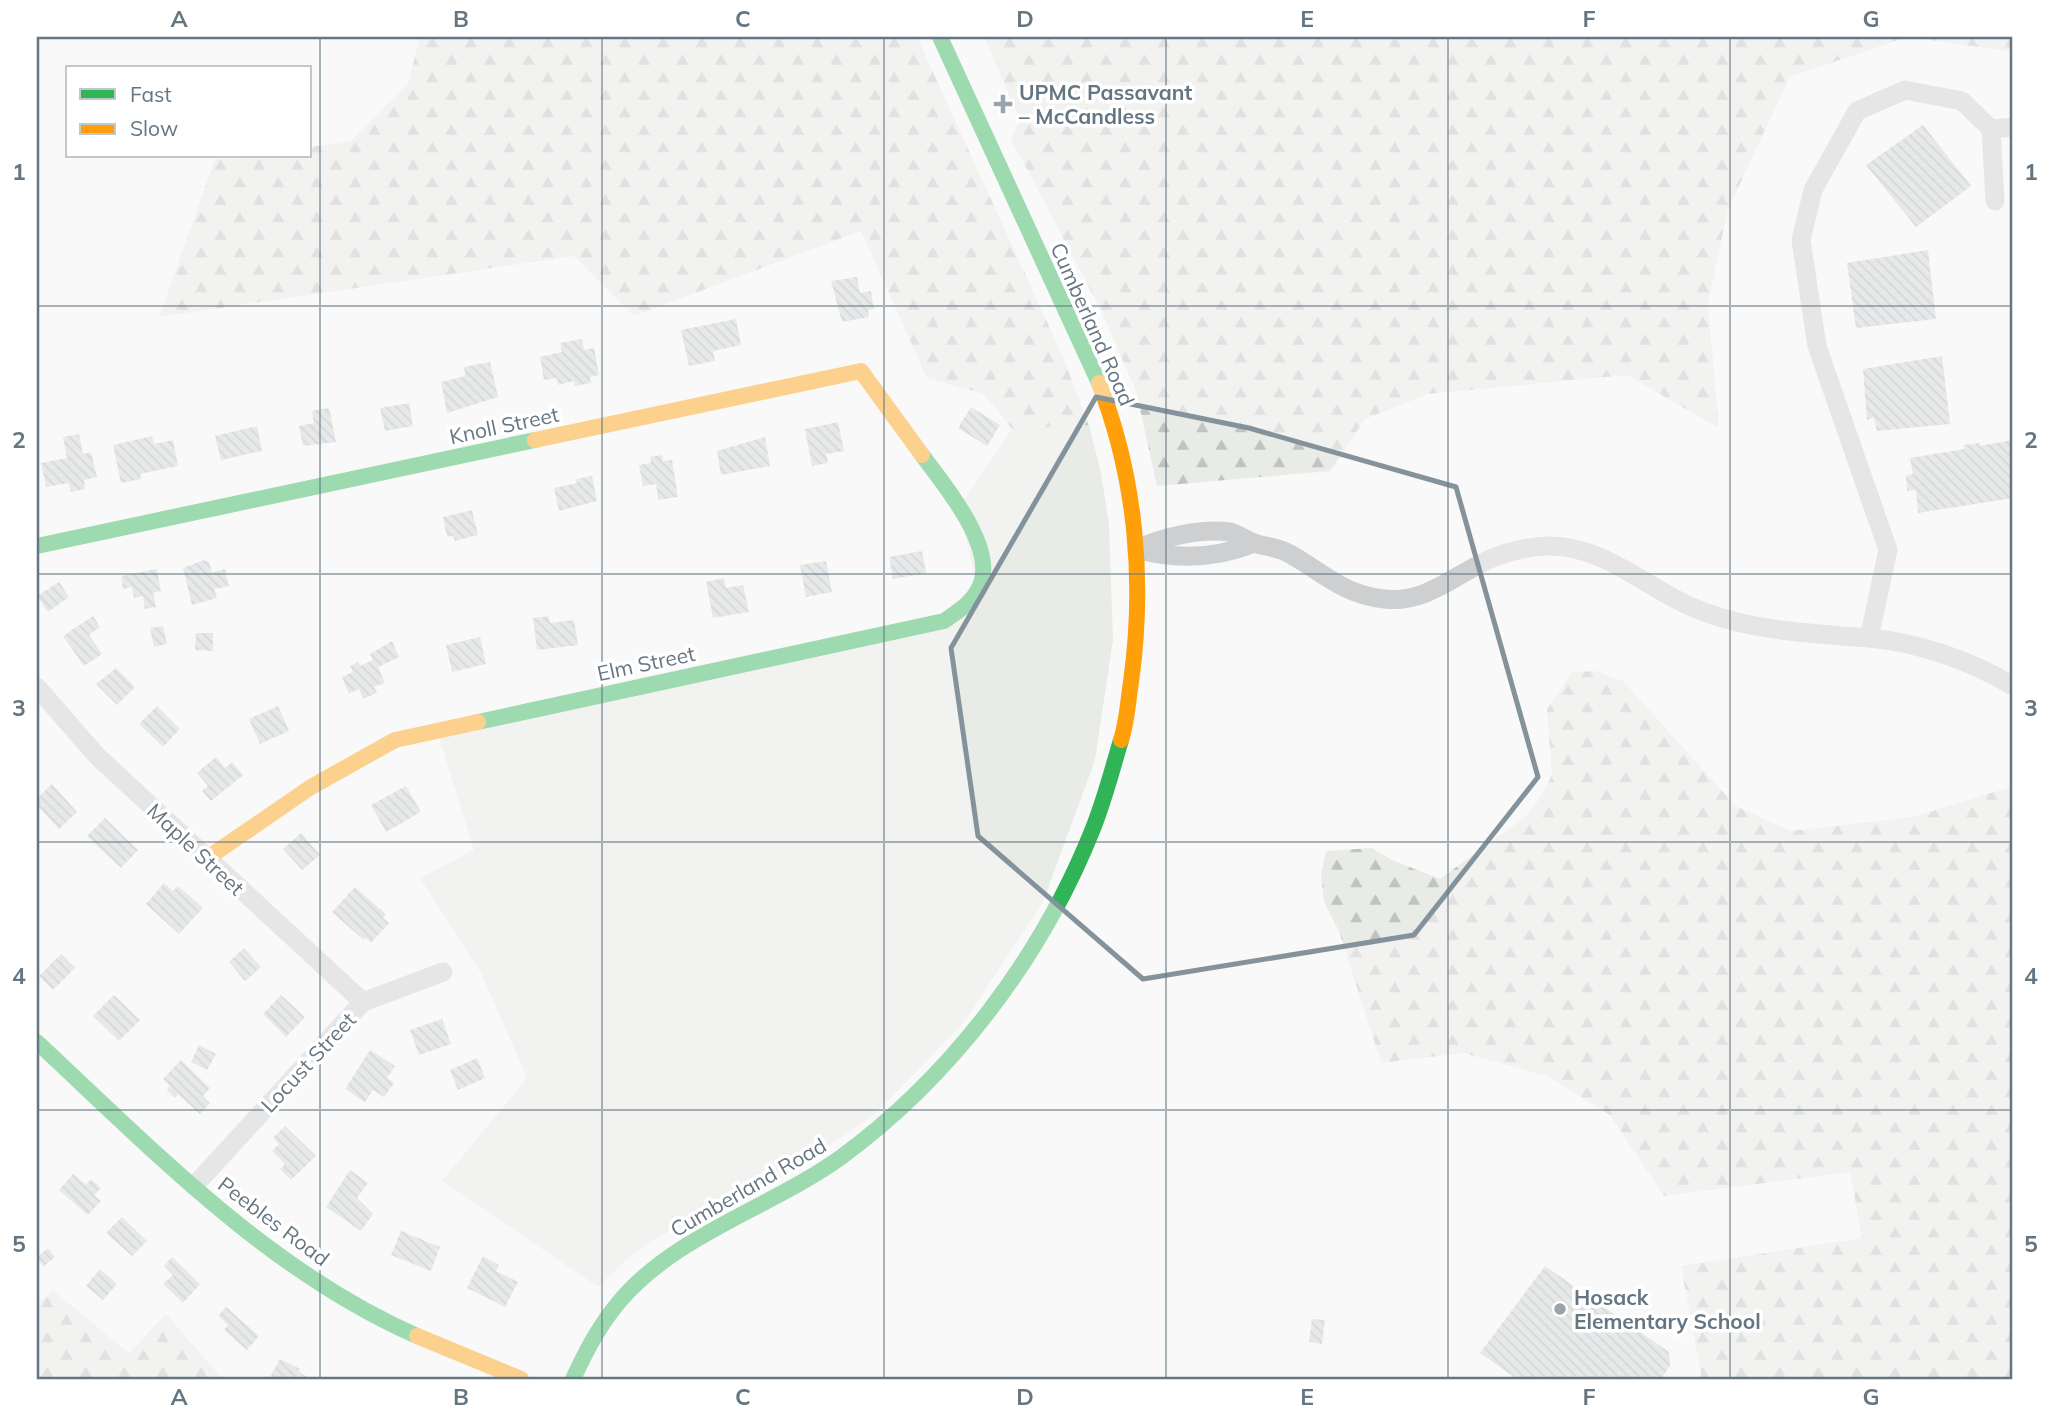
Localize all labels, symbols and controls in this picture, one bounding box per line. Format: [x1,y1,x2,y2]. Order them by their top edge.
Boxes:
text: A [170,4,188,33]
text: B [453,4,469,33]
text: C [735,4,751,33]
text: D [1016,4,1034,33]
text: E [1300,4,1314,33]
text: F [1582,4,1596,33]
text: G [1862,4,1880,33]
legend [66,66,312,158]
place label: UPMC Passavant – McCandless [1019,79,1192,129]
text: Fast [130,81,172,107]
marker: UPMC Passavant – McCandless [993,94,1013,114]
text: Slow [130,115,178,141]
text: 1 [12,157,26,186]
text: 1 [2024,157,2038,186]
street label: Cumberland Road [1045,238,1141,410]
street label: Knoll Street [447,401,561,449]
text: 2 [12,425,26,454]
text: 2 [2024,425,2038,454]
street label: Elm Street [595,640,697,686]
text: 3 [12,693,26,722]
text: 3 [2024,693,2038,722]
street label: Maple Street [142,797,250,901]
text: 4 [12,961,26,990]
text: 4 [2024,961,2038,990]
street label: Locust Street [255,1007,361,1117]
street label: Cumberland Road [665,1132,831,1242]
street label: Peebles Road [213,1171,335,1271]
text: 5 [12,1229,26,1258]
text: 5 [2024,1229,2038,1258]
place label: Hosack Elementary School [1574,1284,1761,1334]
marker: Hosack Elementary School [1552,1301,1568,1317]
text: A [170,1382,188,1411]
text: B [453,1382,469,1411]
text: C [735,1382,751,1411]
text: D [1016,1382,1034,1411]
text: E [1300,1382,1314,1411]
text: F [1582,1382,1596,1411]
text: G [1862,1382,1880,1411]

